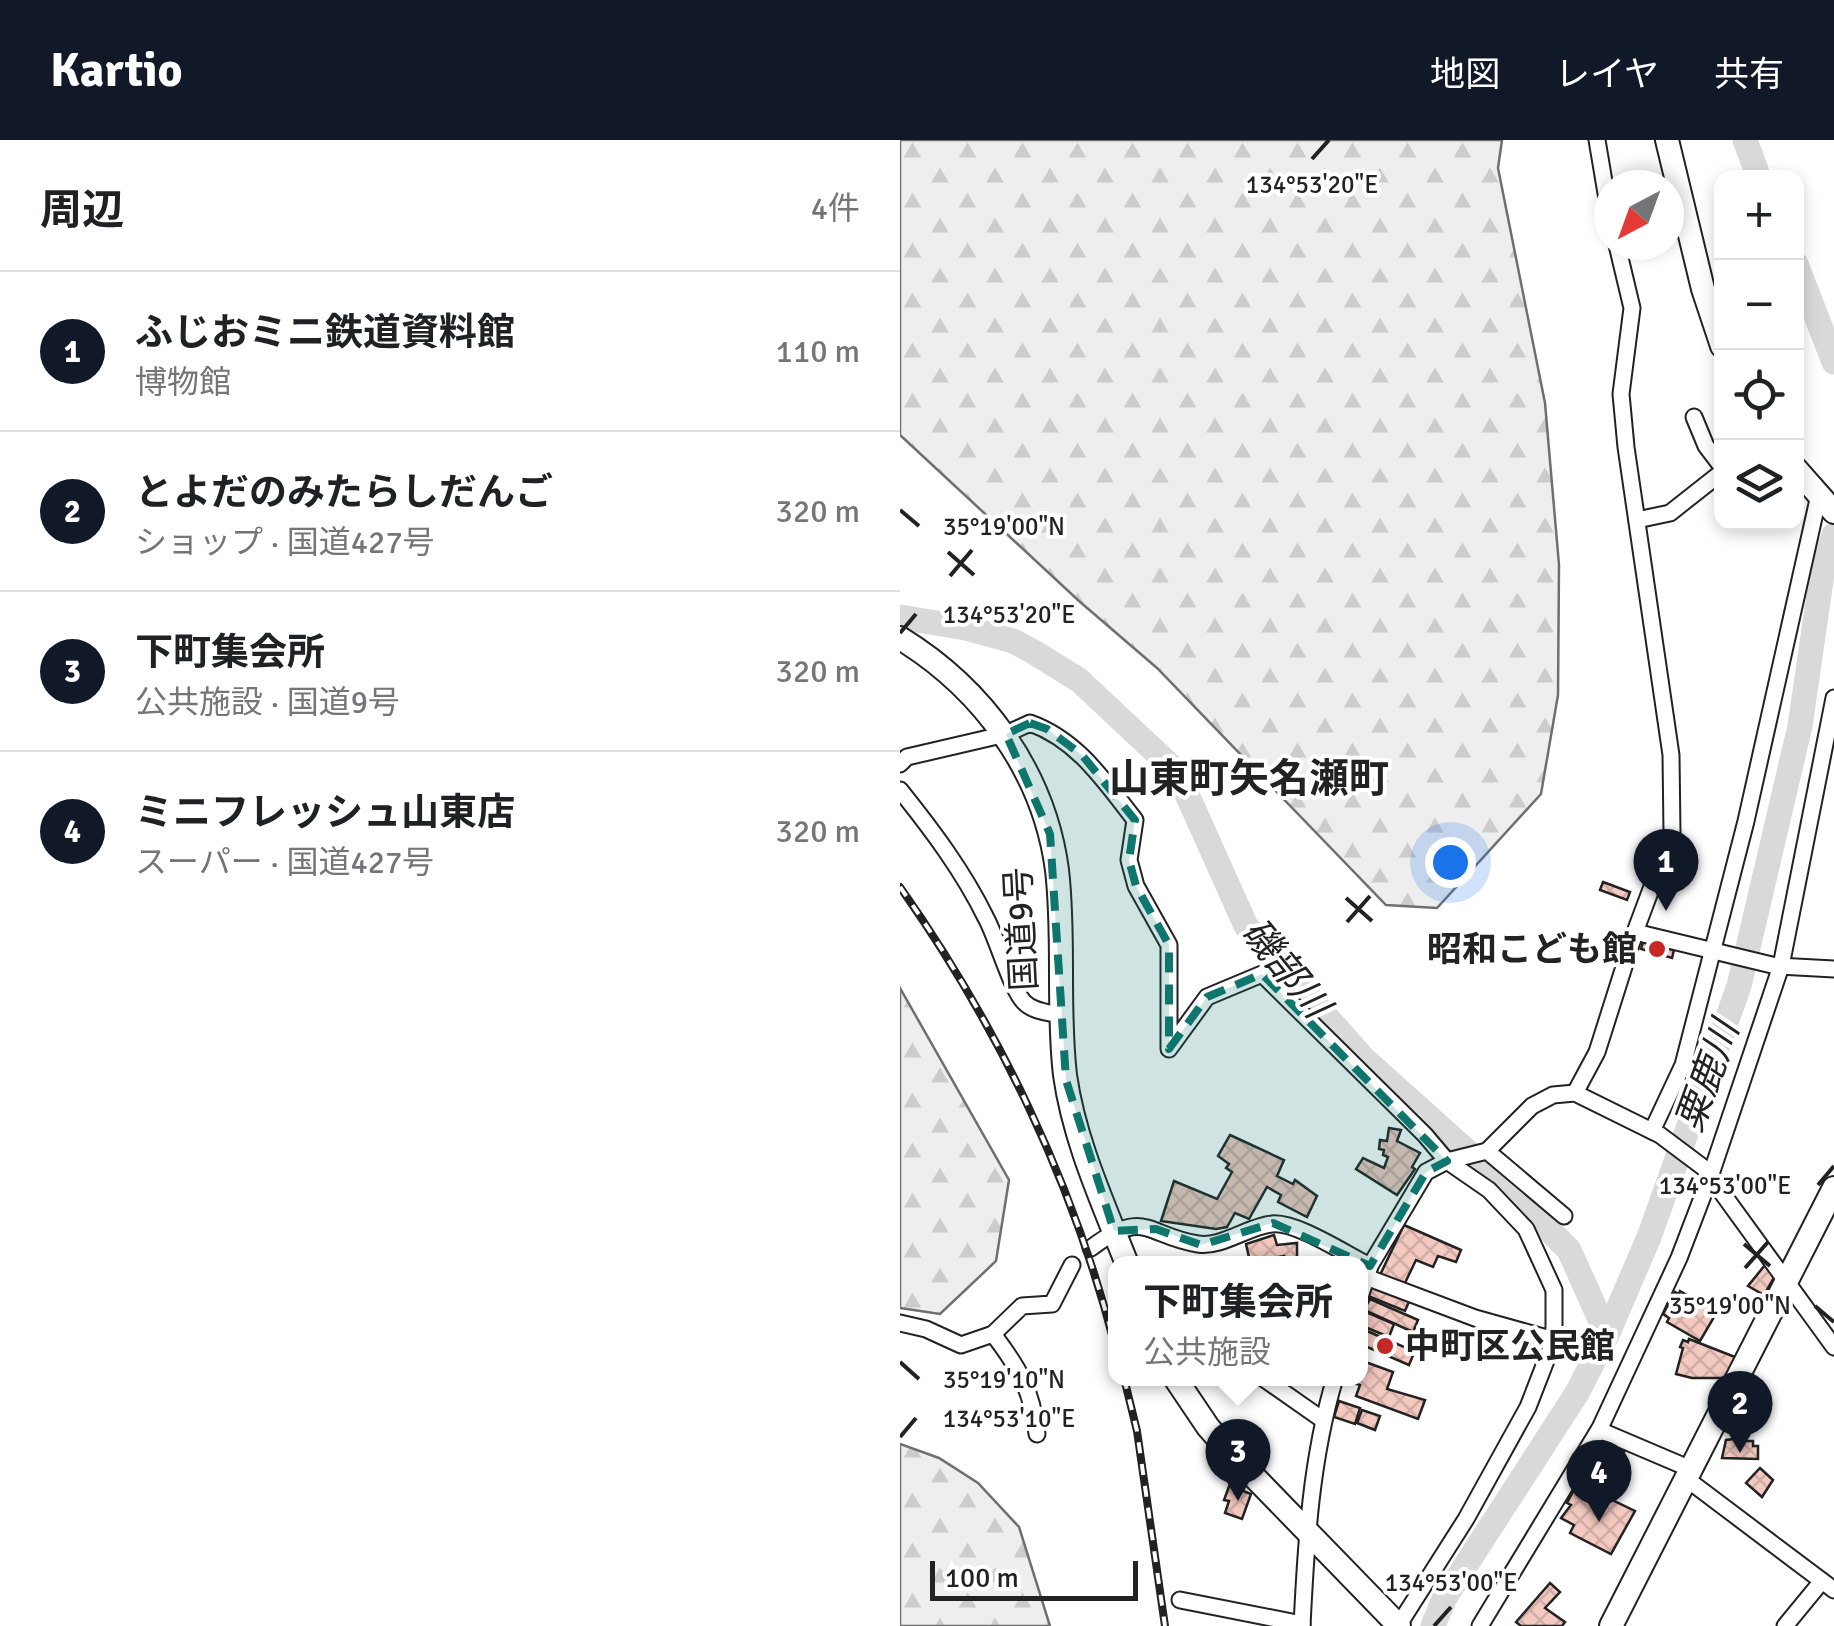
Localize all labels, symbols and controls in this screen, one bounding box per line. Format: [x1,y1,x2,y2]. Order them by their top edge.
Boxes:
text: Kartio [50,41,183,100]
text: 地図 [1430,53,1500,96]
text: レイヤ [1555,53,1659,96]
text: 共有 [1714,53,1784,96]
text: 134°53'20"E [1246,169,1378,200]
north arrow [1594,170,1684,260]
map controls [1714,170,1804,530]
button: + [1714,170,1804,260]
text: 周辺 [40,185,124,236]
text: 4件 [811,189,860,228]
button: − [1714,260,1804,350]
text: ふじおミニ鉄道資料館 [135,309,515,356]
text: 1 [64,332,81,371]
text: 110 m [776,332,860,371]
button: locate [1714,350,1804,440]
text: 博物館 [135,363,231,402]
button: layers [1714,440,1804,530]
text: とよだのみたらしだんご [135,469,553,516]
text: 2 [64,492,81,531]
text: 320 m [776,492,860,531]
text: 35°19'00"N [943,511,1065,542]
text: ショップ · 国道427号 [135,523,435,562]
text: 134°53'20"E [943,599,1075,630]
text: 下町集会所 [135,629,325,676]
text: 3 [64,652,81,691]
text: 320 m [776,652,860,691]
text: 公共施設 · 国道9号 [135,683,400,722]
district label: 山東町矢名瀬町 [1109,754,1389,804]
text: ミニフレッシュ山東店 [135,789,515,836]
text: 4 [64,812,81,851]
text: 320 m [776,812,860,851]
pin: 1 [1634,828,1698,911]
your location [1425,837,1476,888]
text: スーパー · 国道427号 [135,843,434,882]
street label: 国道9号 [997,866,1046,992]
water label: 磯部川 [1231,909,1342,1031]
place label: 昭和こども館 [1427,928,1637,971]
marker: 昭和こども館 [1646,938,1668,960]
water label: 粟鹿川 [1666,1011,1750,1138]
text: 134°53'00"E [1659,1170,1791,1201]
popup [1108,1256,1368,1386]
text: 下町集会所 [1143,1279,1333,1326]
text: 35°19'00"N [1669,1290,1791,1321]
place label: 中町区公民館 [1405,1325,1615,1368]
text: 公共施設 [1143,1333,1271,1372]
marker: 中町区公民館 [1374,1335,1396,1357]
text: 35°19'10"N [943,1364,1065,1395]
pin: 2 [1708,1370,1772,1453]
text: 134°53'10"E [943,1403,1075,1434]
pin: 3 [1206,1418,1270,1501]
pin: 4 [1566,1440,1632,1522]
scale bar [930,1556,1138,1600]
text: 100 m [945,1561,1019,1595]
text: 134°53'00"E [1385,1567,1517,1598]

